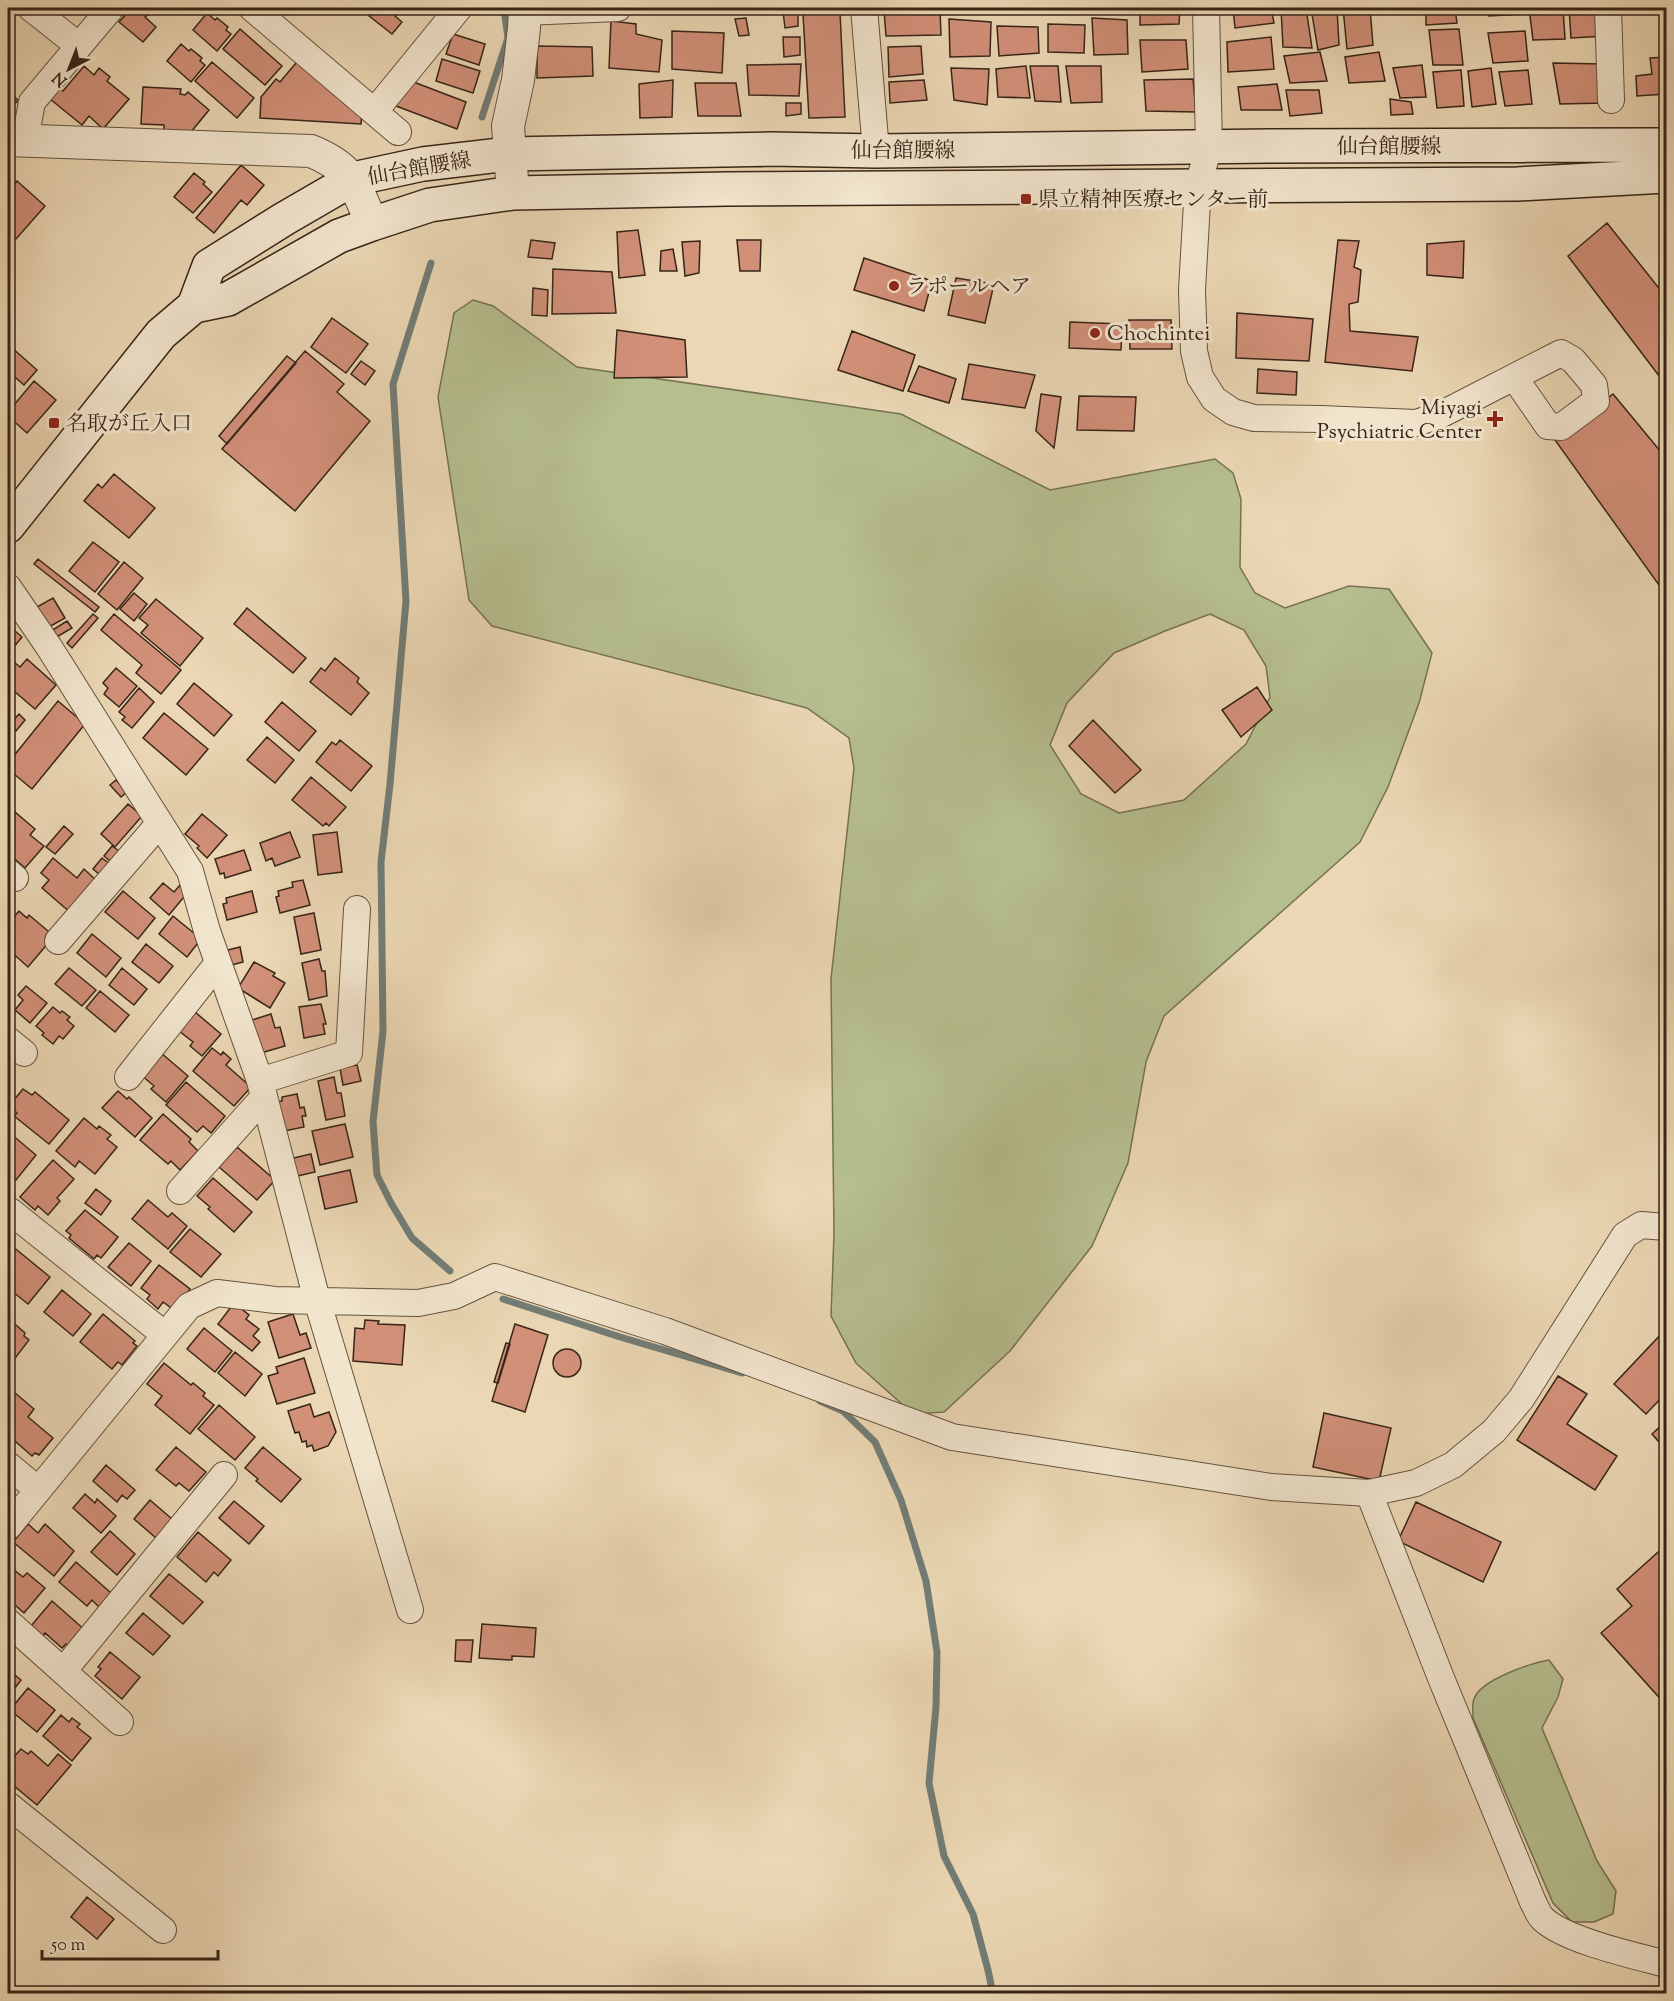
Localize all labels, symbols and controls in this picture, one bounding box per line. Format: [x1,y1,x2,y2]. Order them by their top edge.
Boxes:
north arrow [39,39,99,99]
text: N [48,65,73,91]
street label: 仙台館腰線 [1337,133,1442,163]
street label: 仙台館腰線 [851,137,956,167]
street label: 仙台館腰線 [365,146,474,194]
place label: 県立精神医療センター前 [1038,186,1268,216]
marker: 県立精神医療センター前 [1019,192,1033,206]
place label: ラポールヘア [906,273,1031,303]
marker: ラポールヘア [887,279,901,293]
place label: Chochintei [1107,320,1210,350]
marker: Chochintei [1088,326,1102,340]
place label: Miyagi Psychiatric Center [1317,394,1482,448]
place label: 名取が丘入口 [66,410,192,440]
marker: Miyagi Psychiatric Center [1486,410,1504,428]
marker: 名取が丘入口 [47,416,61,430]
scale bar [42,1923,218,1961]
text: 50 m [50,1933,86,1959]

